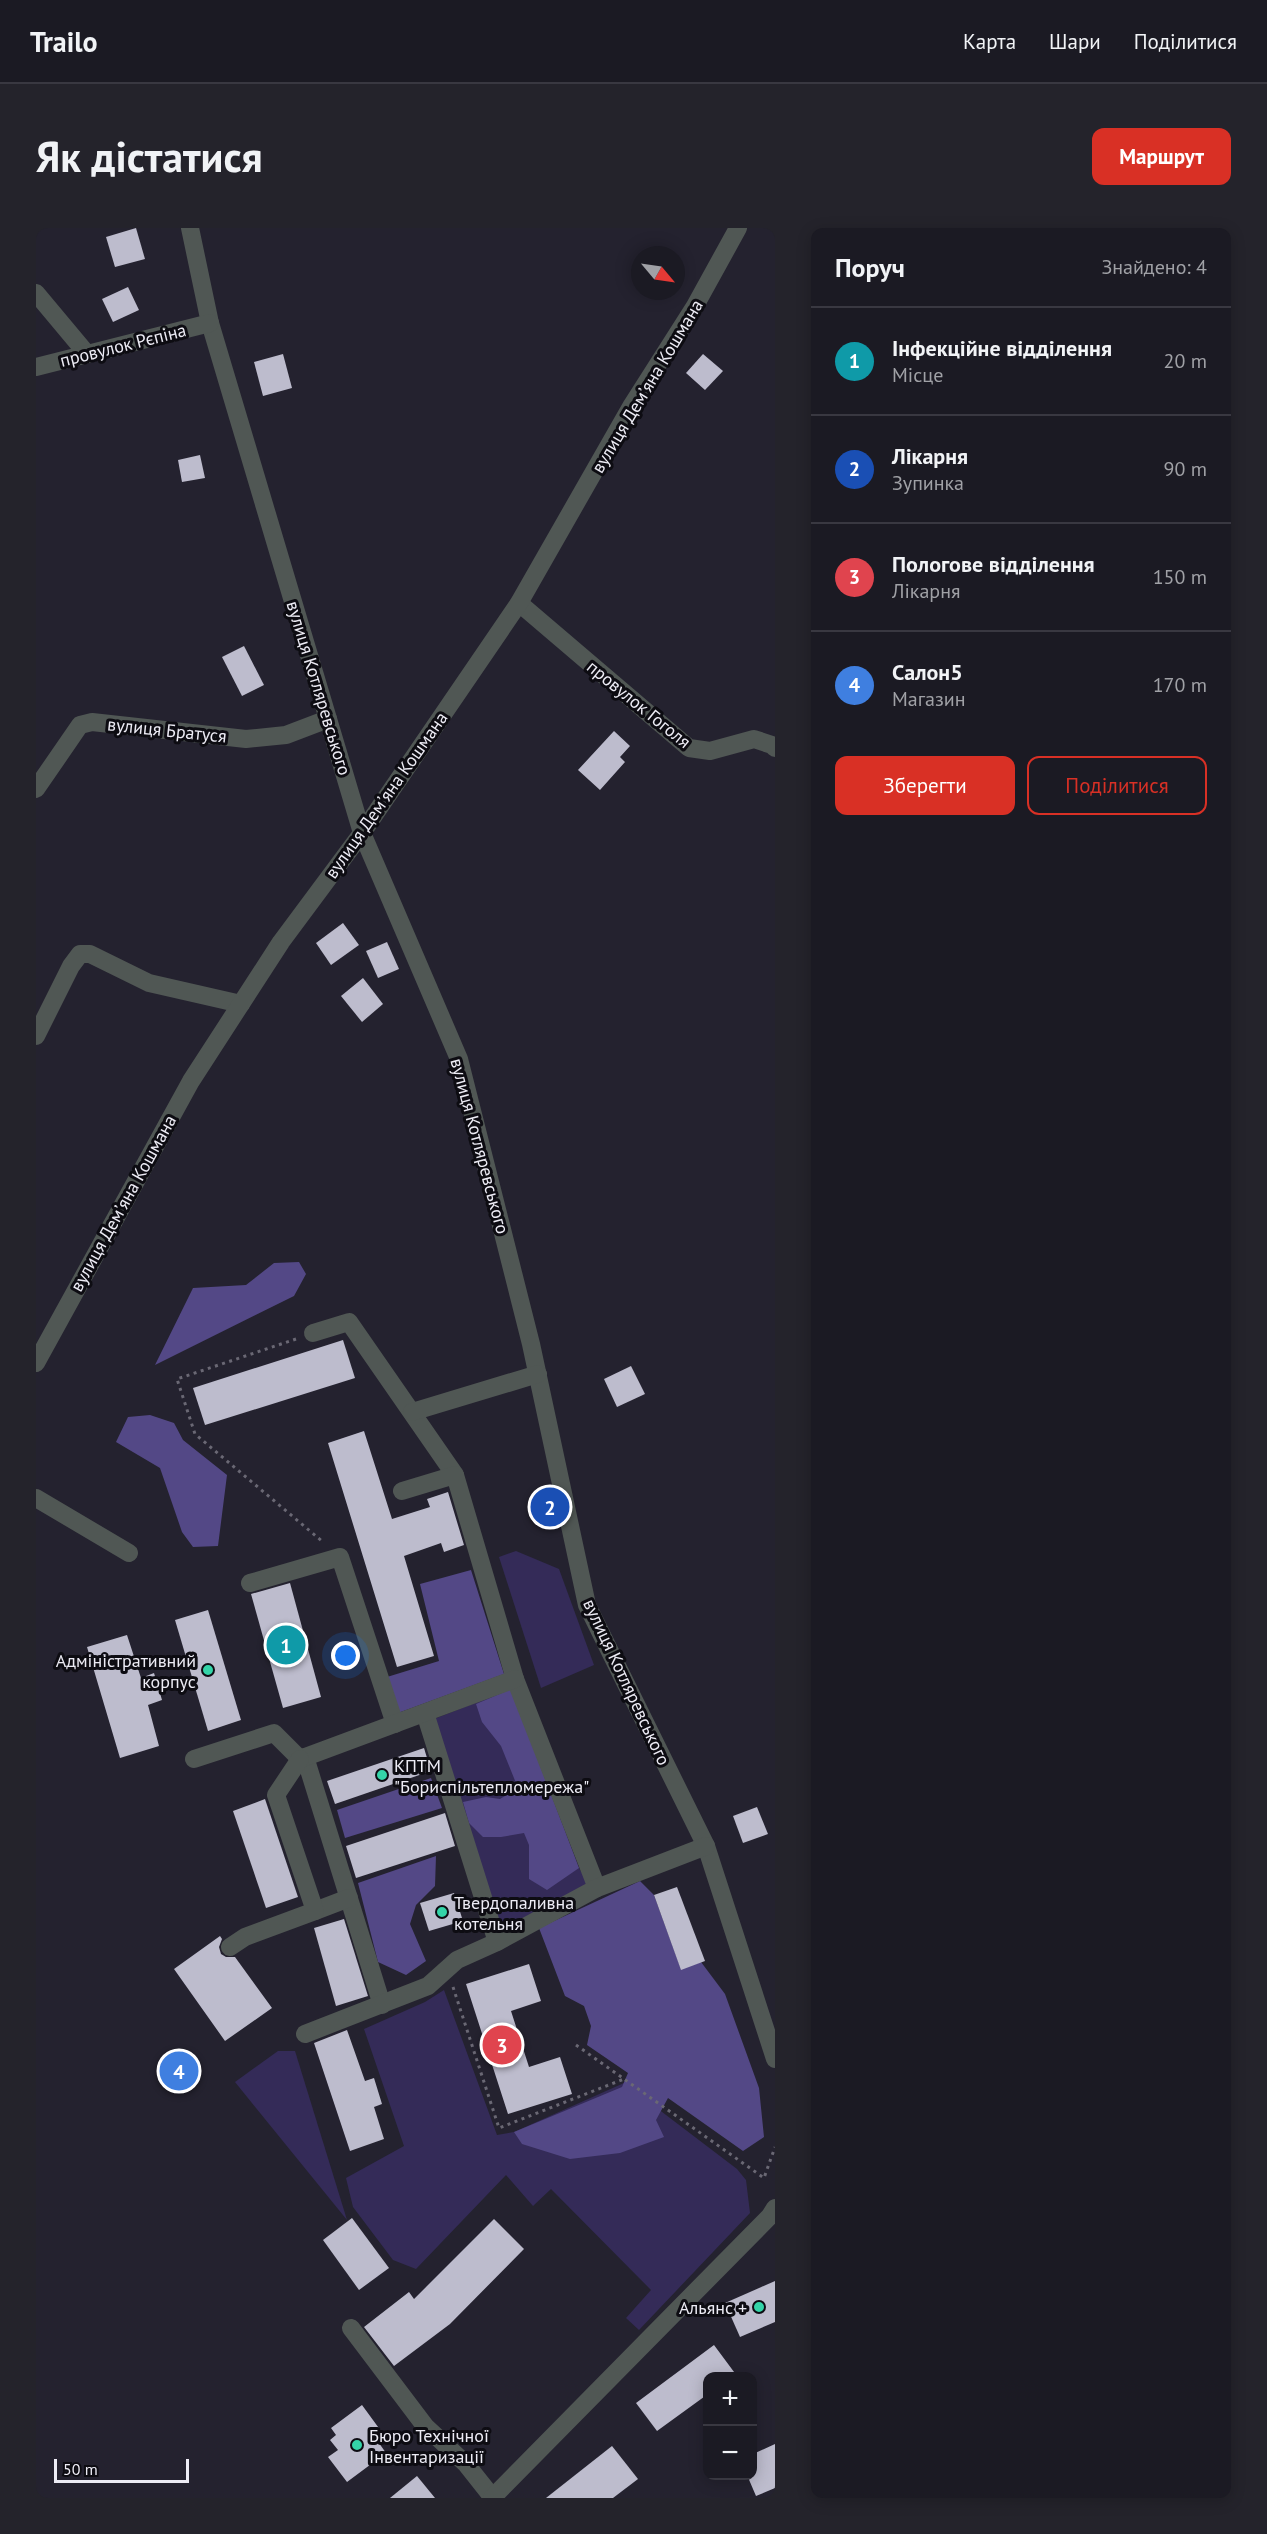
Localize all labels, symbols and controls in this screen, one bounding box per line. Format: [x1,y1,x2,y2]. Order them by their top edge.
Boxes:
text: Trailo [30,23,97,60]
text: Карта [963,28,1016,55]
text: Шари [1049,28,1101,55]
text: Поділитися [1134,28,1237,55]
button: Маршрут [1092,128,1231,185]
text: Як дістатися [36,129,263,184]
north arrow [631,246,685,300]
text: Поруч [835,251,905,284]
text: Знайдено: 4 [1101,254,1207,280]
street label: вулиця Демʼяна Кошмана [586,295,708,477]
street label: провулок Рєпіна [58,318,188,372]
text: Інфекційне відділення [892,334,1112,362]
text: 1 [849,348,860,374]
text: 20 m [1164,348,1207,374]
text: Місце [892,362,943,388]
text: Лікарня [892,442,968,470]
text: 2 [849,456,860,482]
text: 90 m [1164,456,1207,482]
text: Зупинка [892,470,964,496]
text: Пологове відділення [892,550,1095,578]
text: 3 [849,564,860,590]
text: 150 m [1153,564,1207,590]
text: Лікарня [892,578,960,604]
street label: вулиця Котляревського [282,598,356,778]
street label: провулок Гоголя [582,655,696,753]
text: Салон5 [892,658,963,686]
text: 4 [849,672,860,698]
text: 170 m [1153,672,1207,698]
text: Магазин [892,686,966,712]
street label: вулиця Демʼяна Кошмана [320,707,452,883]
street label: вулиця Братуся [106,712,228,748]
button: Зберегти [835,756,1015,815]
button: Поділитися [1027,756,1207,815]
street label: вулиця Котляревського [445,1056,515,1236]
street label: вулиця Демʼяна Кошмана [65,1111,181,1295]
pin: 2 [530,1484,570,1530]
street label: вулиця Котляревського [578,1595,676,1769]
pin: 1 [266,1622,306,1668]
your location [331,1641,360,1670]
place label: Адміністративний корпус [56,1649,196,1693]
marker: Адміністративний корпус [201,1663,215,1677]
place label: КПТМ "Бориспільтепломережа" [394,1754,589,1798]
marker: КПТМ "Бориспільтепломережа" [375,1768,389,1782]
place label: Твердопаливна котельня [454,1891,574,1935]
marker: Твердопаливна котельня [435,1905,449,1919]
pin: 3 [482,2022,522,2068]
pin: 4 [160,2048,198,2094]
place label: Альянс + [679,2296,747,2319]
marker: Альянс + [752,2300,766,2314]
map controls [703,2372,757,2480]
button: + [703,2372,757,2426]
place label: Бюро Технічної Інвентаризації [369,2424,489,2468]
button: − [703,2426,757,2480]
marker: Бюро Технічної Інвентаризації [350,2438,364,2452]
scale bar [54,2456,189,2484]
text: 50 m [63,2459,98,2479]

